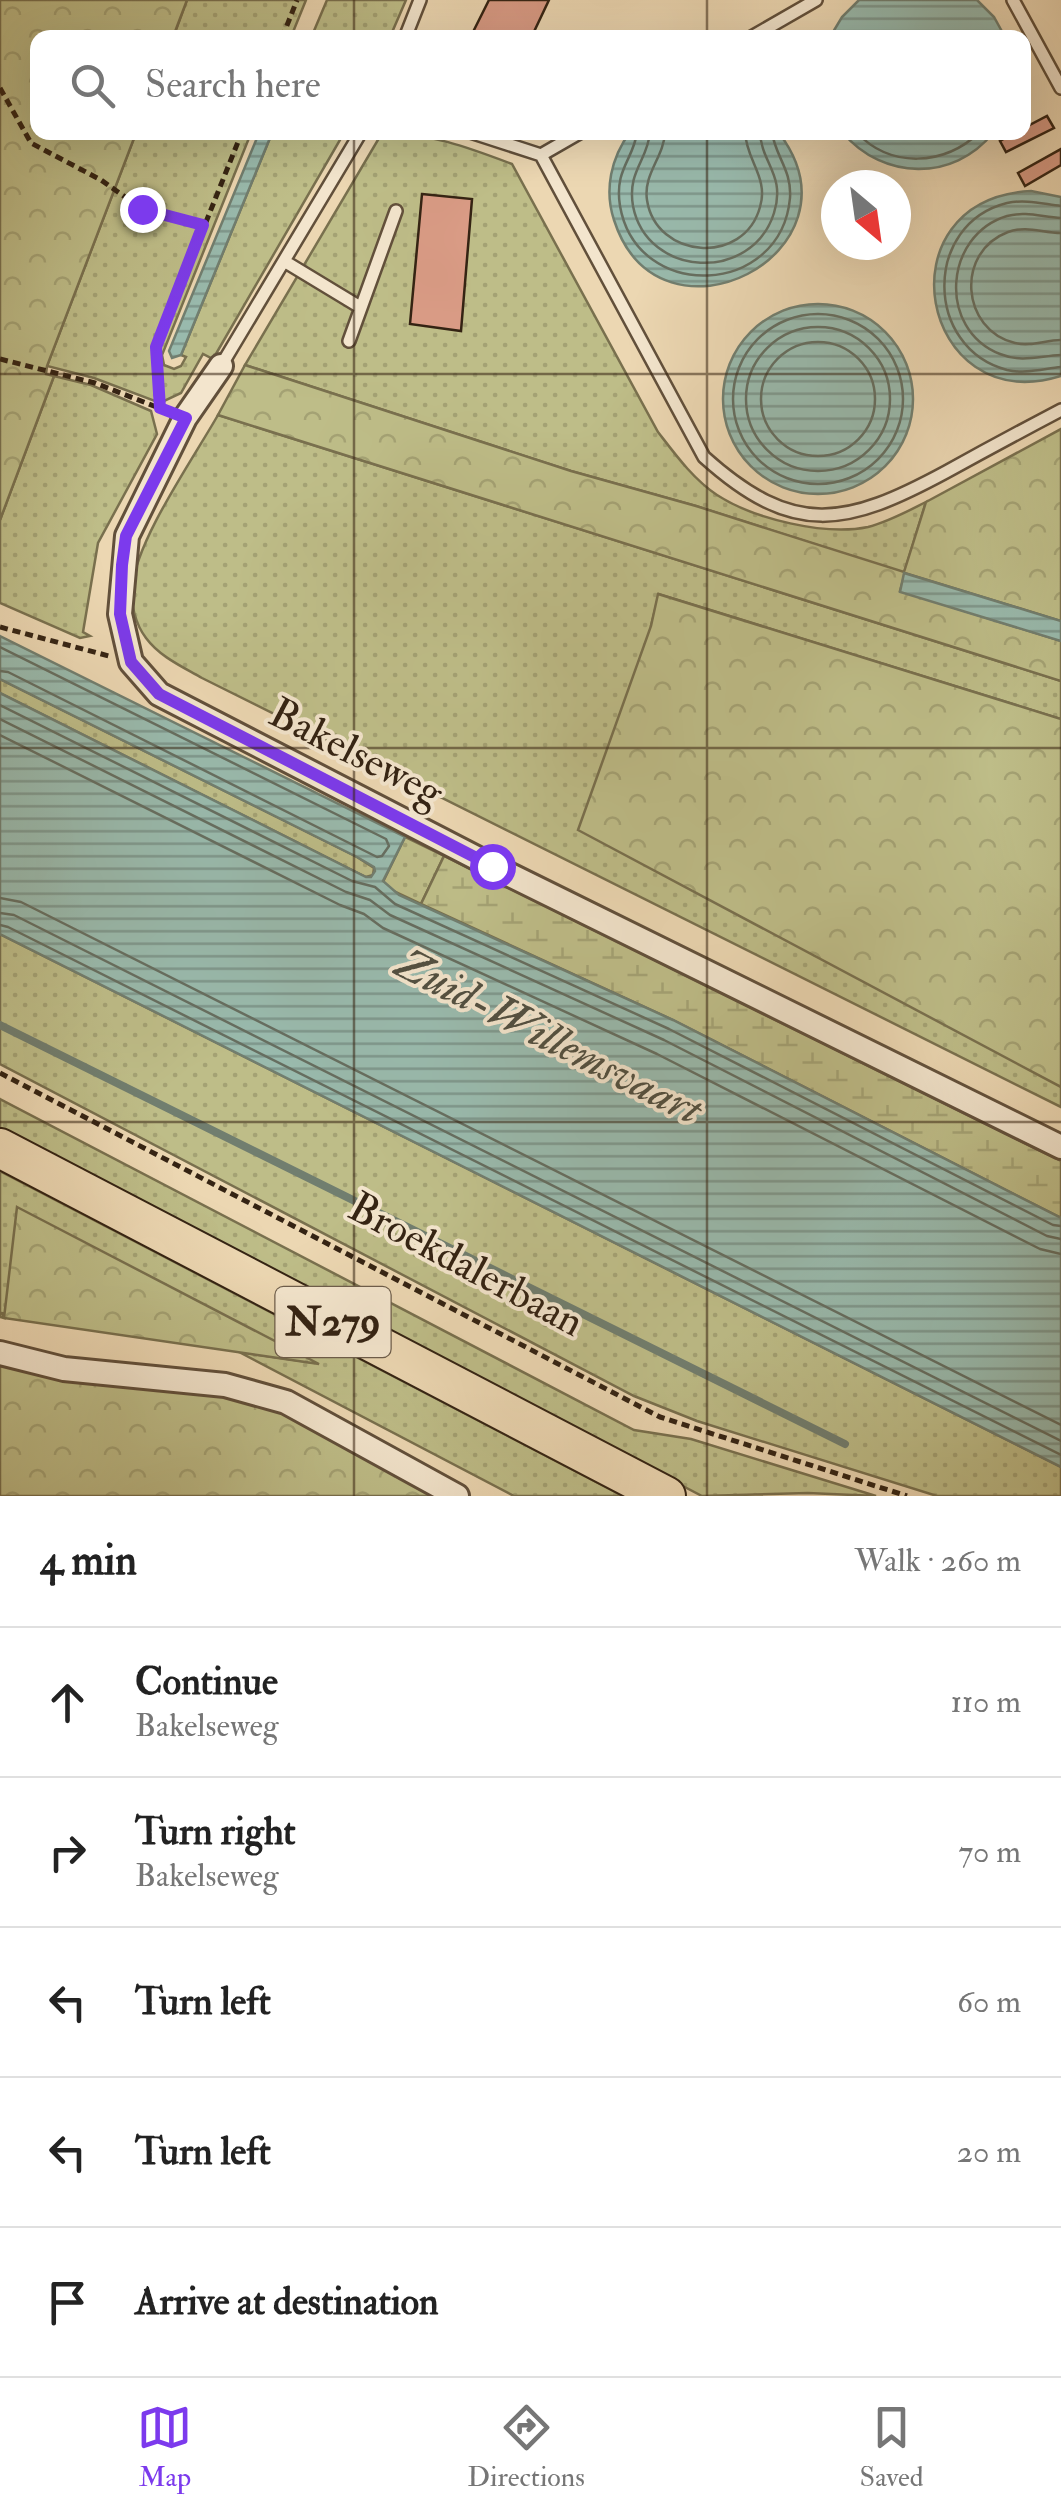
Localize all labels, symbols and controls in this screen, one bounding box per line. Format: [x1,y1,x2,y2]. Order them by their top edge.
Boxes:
search box [30,30,1031,140]
icon: search [65,58,120,113]
text: Search here [145,61,321,109]
north arrow [821,170,911,260]
route end [120,187,166,233]
street label: Bakelseweg [260,687,453,820]
route start [470,844,516,890]
water label: Zuid-Willemsvaart [385,935,713,1139]
street label: Broekdalerbaan [340,1181,592,1349]
road number: N279 [276,1287,390,1357]
text: 4 min [40,1535,137,1587]
text: Walk · 260 m [855,1541,1021,1581]
text: Continue [135,1658,278,1706]
icon: ahead [40,1675,95,1730]
text: 110 m [950,1682,1021,1722]
text: Bakelseweg [135,1706,279,1746]
text: Turn right [135,1808,296,1856]
icon: right [40,1825,95,1880]
text: 70 m [958,1832,1021,1872]
text: Bakelseweg [135,1856,279,1896]
icon: left [40,1975,95,2030]
text: Turn left [135,1978,271,2026]
text: 60 m [957,1982,1021,2022]
icon: left [40,2125,95,2180]
text: Turn left [135,2128,271,2176]
text: 20 m [957,2132,1021,2172]
icon: arrive [40,2275,95,2330]
text: Arrive at destination [135,2278,439,2326]
tab: Map [137,2400,192,2495]
tab: Directions [467,2400,585,2495]
tab: Saved [860,2400,924,2495]

